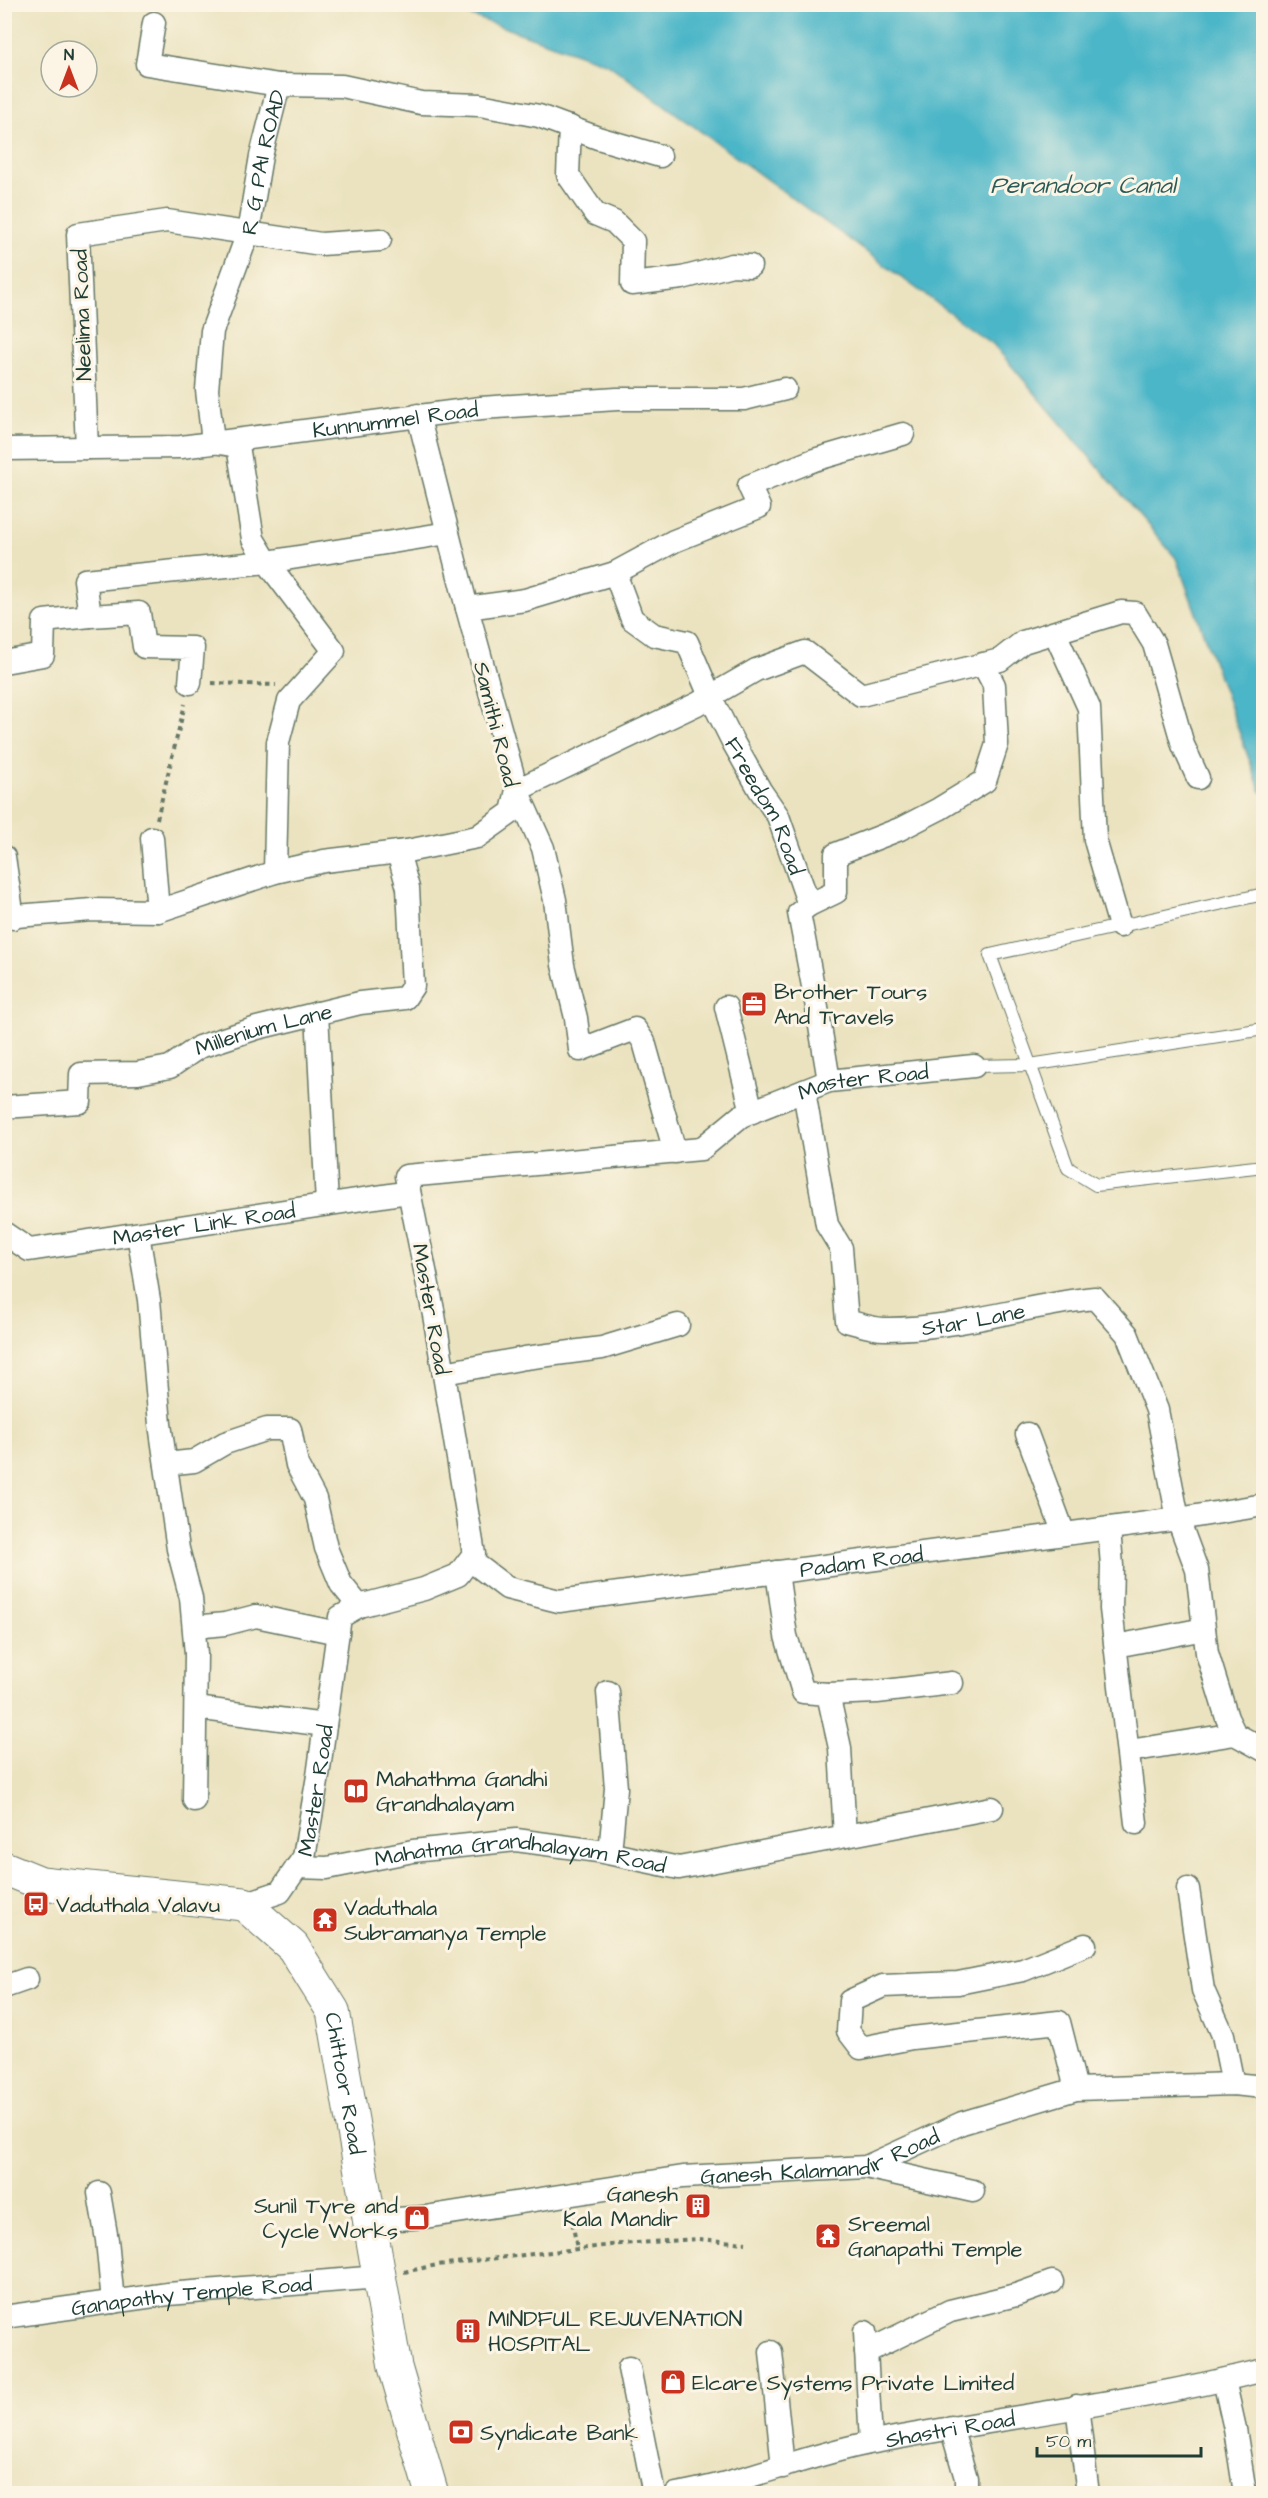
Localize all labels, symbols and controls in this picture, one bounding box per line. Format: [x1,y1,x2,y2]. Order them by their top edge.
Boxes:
north arrow [39,39,99,99]
text: N [64,44,74,66]
street label: R G PAI ROAD [234,87,294,237]
water label: Perandoor Canal [990,169,1179,203]
street label: Neelima Road [65,248,100,381]
street label: Kunnummel Road [311,395,480,447]
street label: Samithi Road [465,658,526,790]
street label: Freedom Road [716,732,811,879]
place label: Brother Tours And Travels [774,977,927,1033]
office icon: Brother Tours And Travels [739,989,769,1019]
street label: Millenium Lane [191,996,336,1064]
street label: Master Road [793,1057,930,1109]
street label: Master Link Road [110,1196,298,1254]
street label: Master Road [404,1241,457,1377]
street label: Star Lane [920,1296,1028,1344]
street label: Padam Road [798,1539,925,1586]
street label: Master Road [290,1723,342,1859]
place label: Mahathma Gandhi Grandhalayam [376,1764,547,1821]
library icon: Mahathma Gandhi Grandhalayam [341,1776,371,1806]
street label: Mahatma Grandhalayam Road [372,1826,669,1882]
bus stop icon: Vaduthala Valavu [21,1889,51,1919]
place label: Vaduthala Valavu [56,1890,220,1921]
place label: Vaduthala Subramanya Temple [344,1893,547,1950]
temple icon: Vaduthala Subramanya Temple [310,1905,340,1935]
street label: Chittoor Road [316,2010,372,2157]
street label: Ganesh Kalamandir Road [700,2121,945,2193]
place label: Ganesh Kala Mandir [563,2179,678,2235]
place label: Sunil Tyre and Cycle Works [254,2191,398,2248]
building icon: Ganesh Kala Mandir [683,2191,713,2221]
shop icon: Sunil Tyre and Cycle Works [402,2203,432,2233]
place label: Sreemal Ganapathi Temple [848,2209,1022,2265]
temple icon: Sreemal Ganapathi Temple [813,2221,843,2251]
street label: Ganapathy Temple Road [69,2268,314,2324]
place label: MINDFUL REJUVENATION HOSPITAL [488,2304,742,2360]
building icon: MINDFUL REJUVENATION HOSPITAL [453,2316,483,2346]
shop icon: Elcare Systems Private Limited [658,2367,688,2397]
place label: Elcare Systems Private Limited [692,2368,1014,2400]
street label: Shastri Road [883,2404,1017,2457]
bank icon: Syndicate Bank [446,2417,476,2447]
place label: Syndicate Bank [480,2418,638,2450]
scale bar [1037,2420,1200,2458]
text: 50 m [1046,2429,1091,2454]

